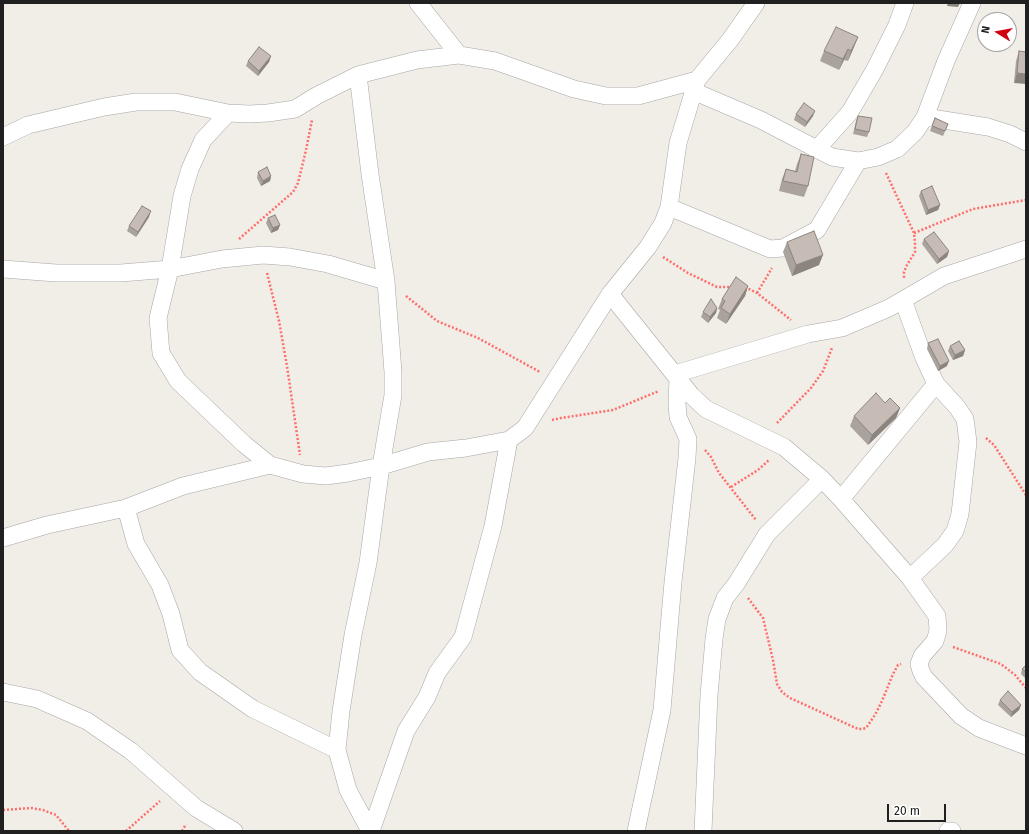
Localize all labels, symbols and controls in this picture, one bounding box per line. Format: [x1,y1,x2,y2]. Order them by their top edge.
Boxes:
north arrow [977,12,1017,52]
text: N [979,25,993,35]
scale bar [889,796,948,822]
text: 20 m [894,804,920,818]

